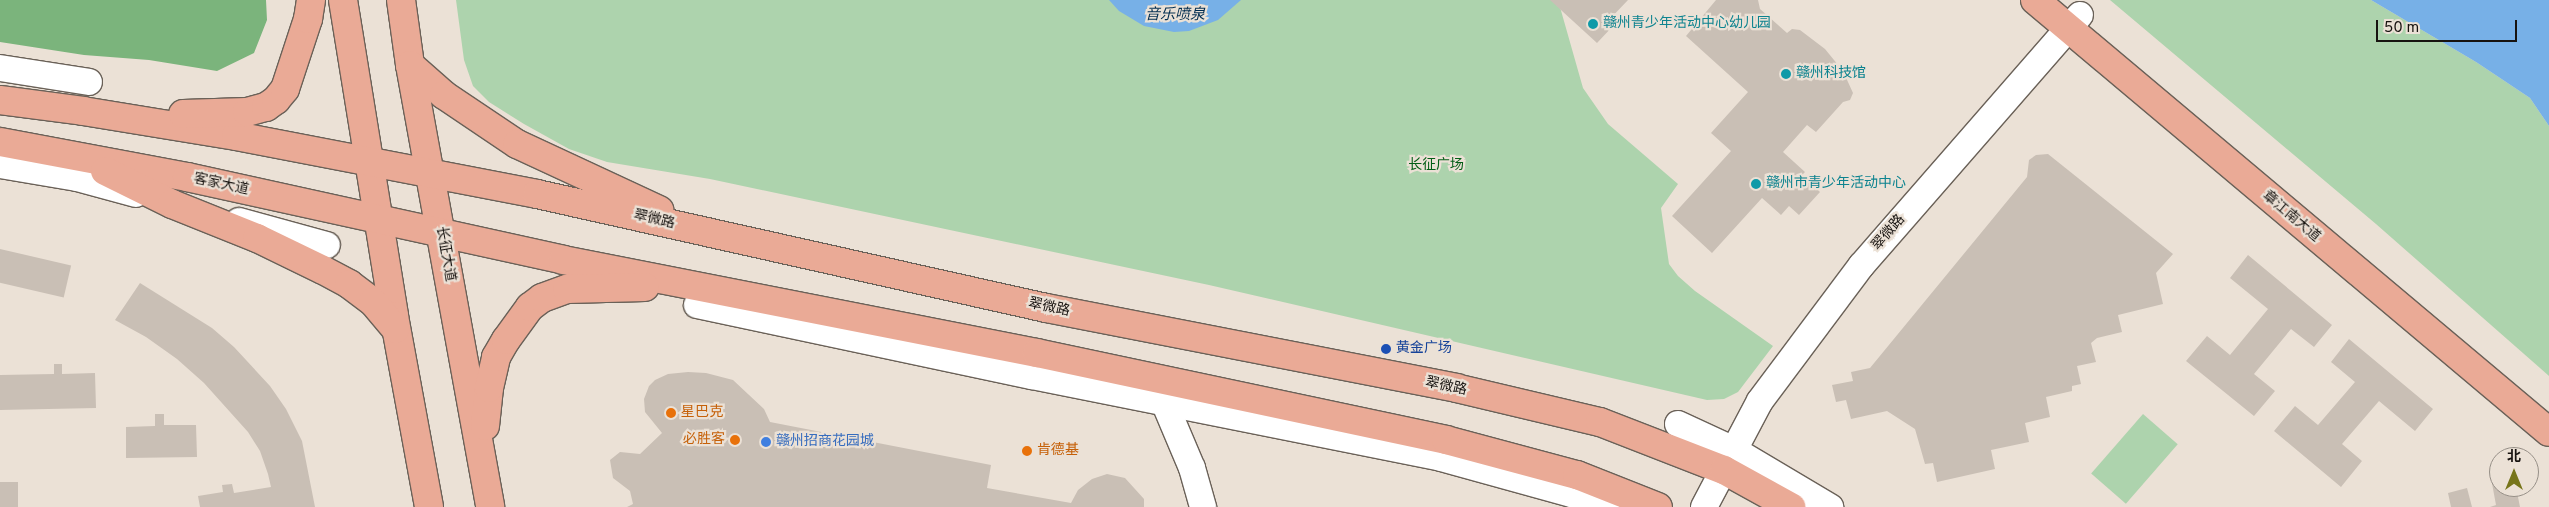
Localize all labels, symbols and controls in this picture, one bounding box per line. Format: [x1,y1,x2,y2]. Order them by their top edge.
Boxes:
water label: 音乐喷泉 [1145,7,1205,25]
scale bar [2379,10,2520,42]
place label: 赣州青少年活动中心幼儿园 [1603,16,1771,32]
marker: 赣州青少年活动中心幼儿园 [1587,18,1599,30]
text: 50 m [2384,19,2419,38]
place label: 赣州科技馆 [1796,66,1866,82]
marker: 赣州科技馆 [1780,68,1792,80]
park label: 长征广场 [1408,158,1464,174]
street label: 客家大道 [192,171,250,199]
place label: 赣州市青少年活动中心 [1766,176,1906,192]
marker: 赣州市青少年活动中心 [1750,178,1762,190]
street label: 章江南大道 [2259,188,2323,246]
street label: 翠微路 [632,207,676,233]
street label: 翠微路 [1869,212,1909,254]
street label: 长征大道 [432,225,458,283]
street label: 翠微路 [1027,295,1071,321]
place label: 黄金广场 [1396,341,1452,357]
marker: 黄金广场 [1380,343,1392,355]
street label: 翠微路 [1424,374,1468,400]
place label: 星巴克 [681,405,723,421]
marker: 星巴克 [665,407,677,419]
place label: 必胜客 [683,432,725,448]
marker: 必胜客 [729,434,741,446]
place label: 赣州招商花园城 [776,434,874,450]
marker: 赣州招商花园城 [760,436,772,448]
place label: 肯德基 [1037,443,1079,459]
marker: 肯德基 [1021,445,1033,457]
north arrow [2489,447,2539,497]
text: 北 [2507,449,2521,466]

